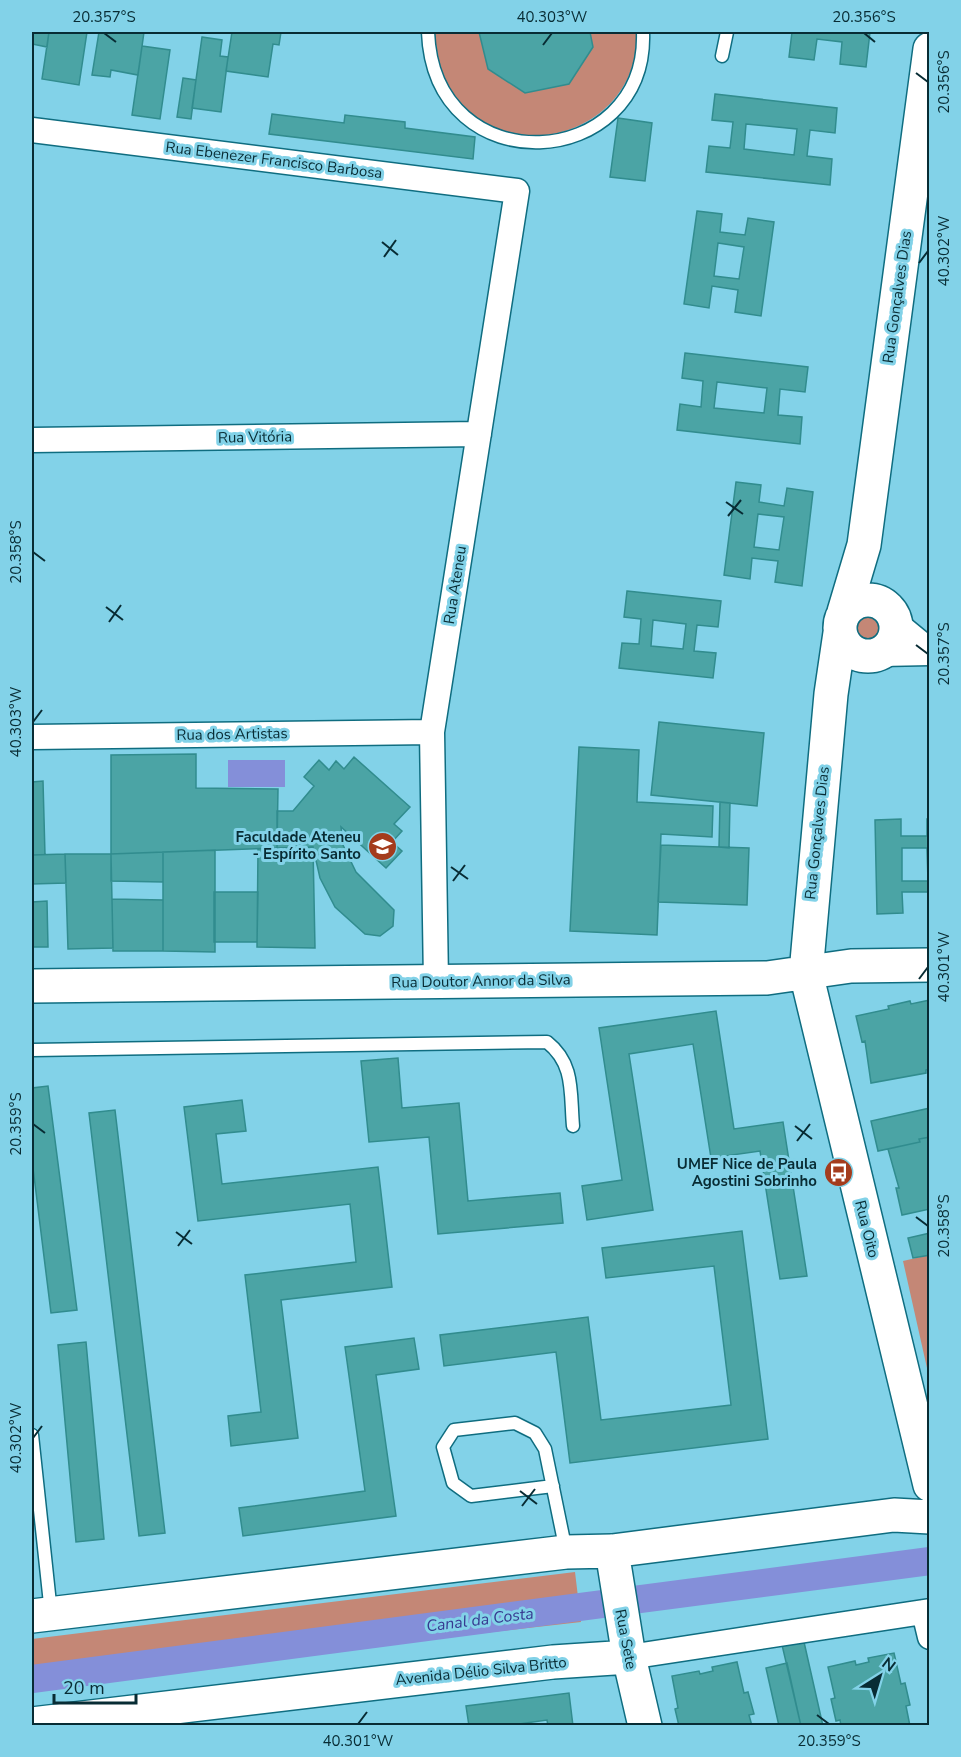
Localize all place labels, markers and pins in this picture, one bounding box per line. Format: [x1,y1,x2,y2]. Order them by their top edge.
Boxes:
place label: Faculdade Ateneu - Espírito Santo [235,827,361,864]
school or university icon: Faculdade Ateneu - Espírito Santo [366,830,398,862]
place label: UMEF Nice de Paula Agostini Sobrinho [677,1154,817,1191]
bus stop icon: UMEF Nice de Paula Agostini Sobrinho [822,1157,854,1189]

